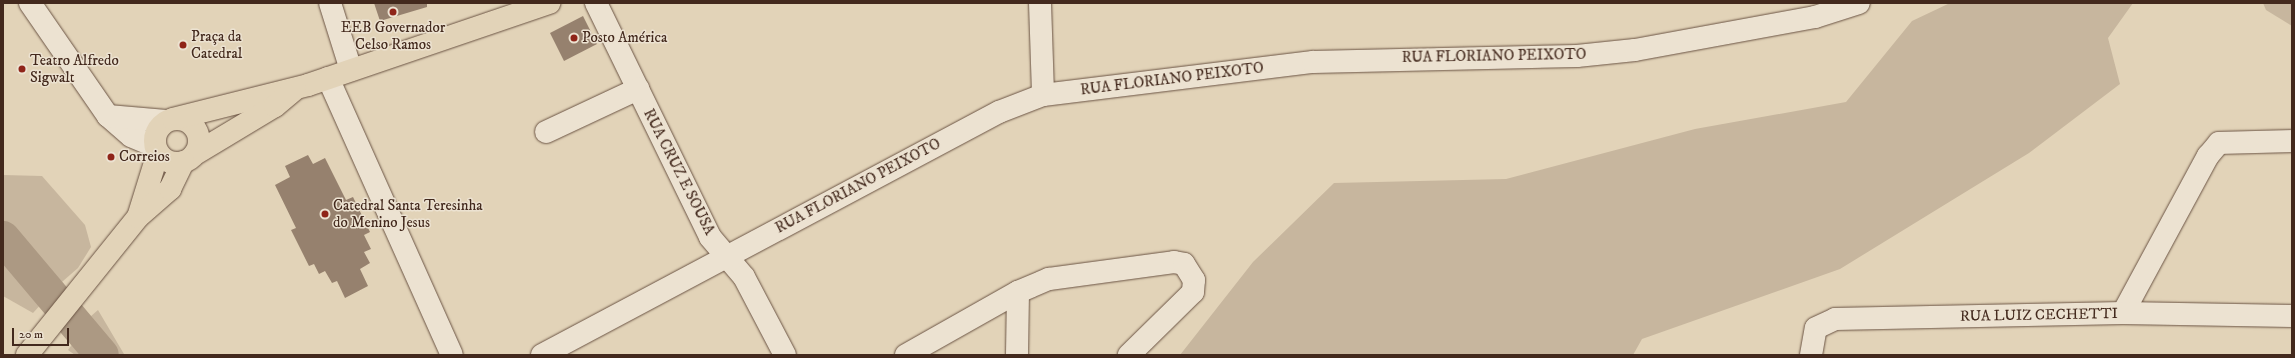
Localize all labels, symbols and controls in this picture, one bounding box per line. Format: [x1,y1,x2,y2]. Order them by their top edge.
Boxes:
marker: EEB Governador Celso Ramos [388,7,398,17]
place label: EEB Governador Celso Ramos [341,18,445,53]
place label: Praça da Catedral [191,27,242,62]
place label: Posto América [582,29,667,47]
marker: Posto América [569,33,579,43]
marker: Praça da Catedral [178,40,188,50]
street label: RUA FLORIANO PEIXOTO [1402,45,1586,67]
place label: Teatro Alfredo Sigwalt [30,51,119,86]
street label: RUA FLORIANO PEIXOTO [1079,59,1265,99]
marker: Teatro Alfredo Sigwalt [17,64,27,74]
street label: RUA CRUZ E SOUSA [639,106,719,238]
street label: RUA FLORIANO PEIXOTO [772,135,944,237]
place label: Correios [119,148,170,166]
marker: Correios [106,152,116,162]
place label: Catedral Santa Teresinha do Menino Jesus [333,196,483,231]
marker: Catedral Santa Teresinha do Menino Jesus [320,209,330,219]
street label: RUA LUIZ CECHETTI [1960,305,2118,325]
scale bar [14,320,71,346]
text: 20 m [19,327,43,342]

